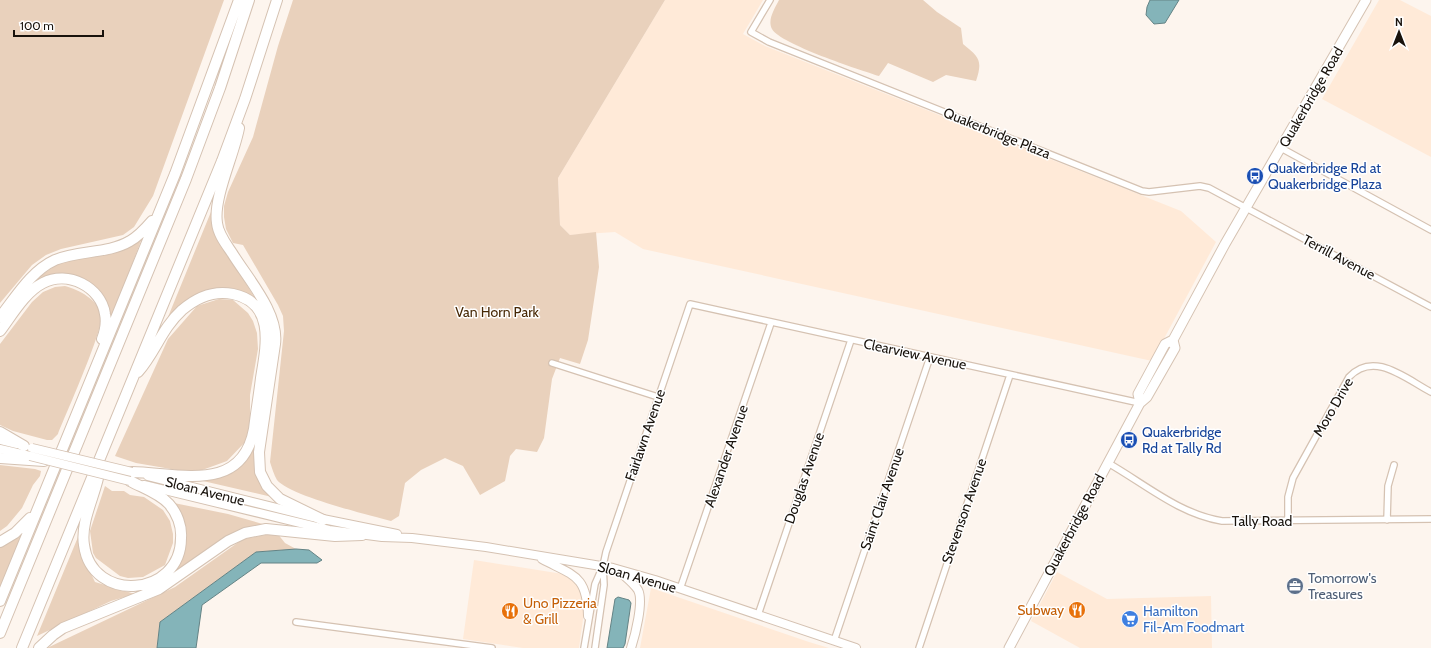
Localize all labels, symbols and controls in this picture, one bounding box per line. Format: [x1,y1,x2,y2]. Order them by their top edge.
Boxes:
scale bar [14,12,103,38]
north arrow [1379,12,1419,52]
text: N [1395,15,1403,29]
text: 100 m [20,18,54,33]
street label: Quakerbridge Road [1275,44,1347,150]
street label: Quakerbridge Plaza [941,103,1053,163]
place label: Quakerbridge Rd at Quakerbridge Plaza [1268,159,1382,193]
bus stop icon: Quakerbridge Rd at Quakerbridge Plaza [1245,166,1265,186]
street label: Terrill Avenue [1300,230,1378,284]
park label: Van Horn Park [455,303,540,321]
street label: Clearview Avenue [862,334,968,374]
street label: Moro Drive [1309,374,1357,440]
street label: Fairlawn Avenue [621,387,669,483]
street label: Alexander Avenue [700,403,752,509]
place label: Quakerbridge Rd at Tally Rd [1142,423,1222,457]
street label: Douglas Avenue [780,430,828,526]
bus stop icon: Quakerbridge Rd at Tally Rd [1119,430,1139,450]
street label: Saint Clair Avenue [856,445,908,553]
street label: Stevenson Avenue [938,456,990,566]
street label: Quakerbridge Road [1040,471,1108,579]
street label: Sloan Avenue [163,472,247,510]
street label: Tally Road [1232,512,1292,530]
street label: Sloan Avenue [596,557,678,597]
place label: Tomorrow's Treasures [1308,569,1377,603]
office icon: Tomorrow's Treasures [1285,576,1305,596]
place label: Uno Pizzeria & Grill [523,594,597,628]
restaurant icon: Subway [1067,600,1087,620]
restaurant icon: Uno Pizzeria & Grill [500,601,520,621]
place label: Subway [1017,601,1064,619]
place label: Hamilton Fil-Am Foodmart [1143,602,1245,636]
supermarket icon: Hamilton Fil-Am Foodmart [1120,609,1140,629]

